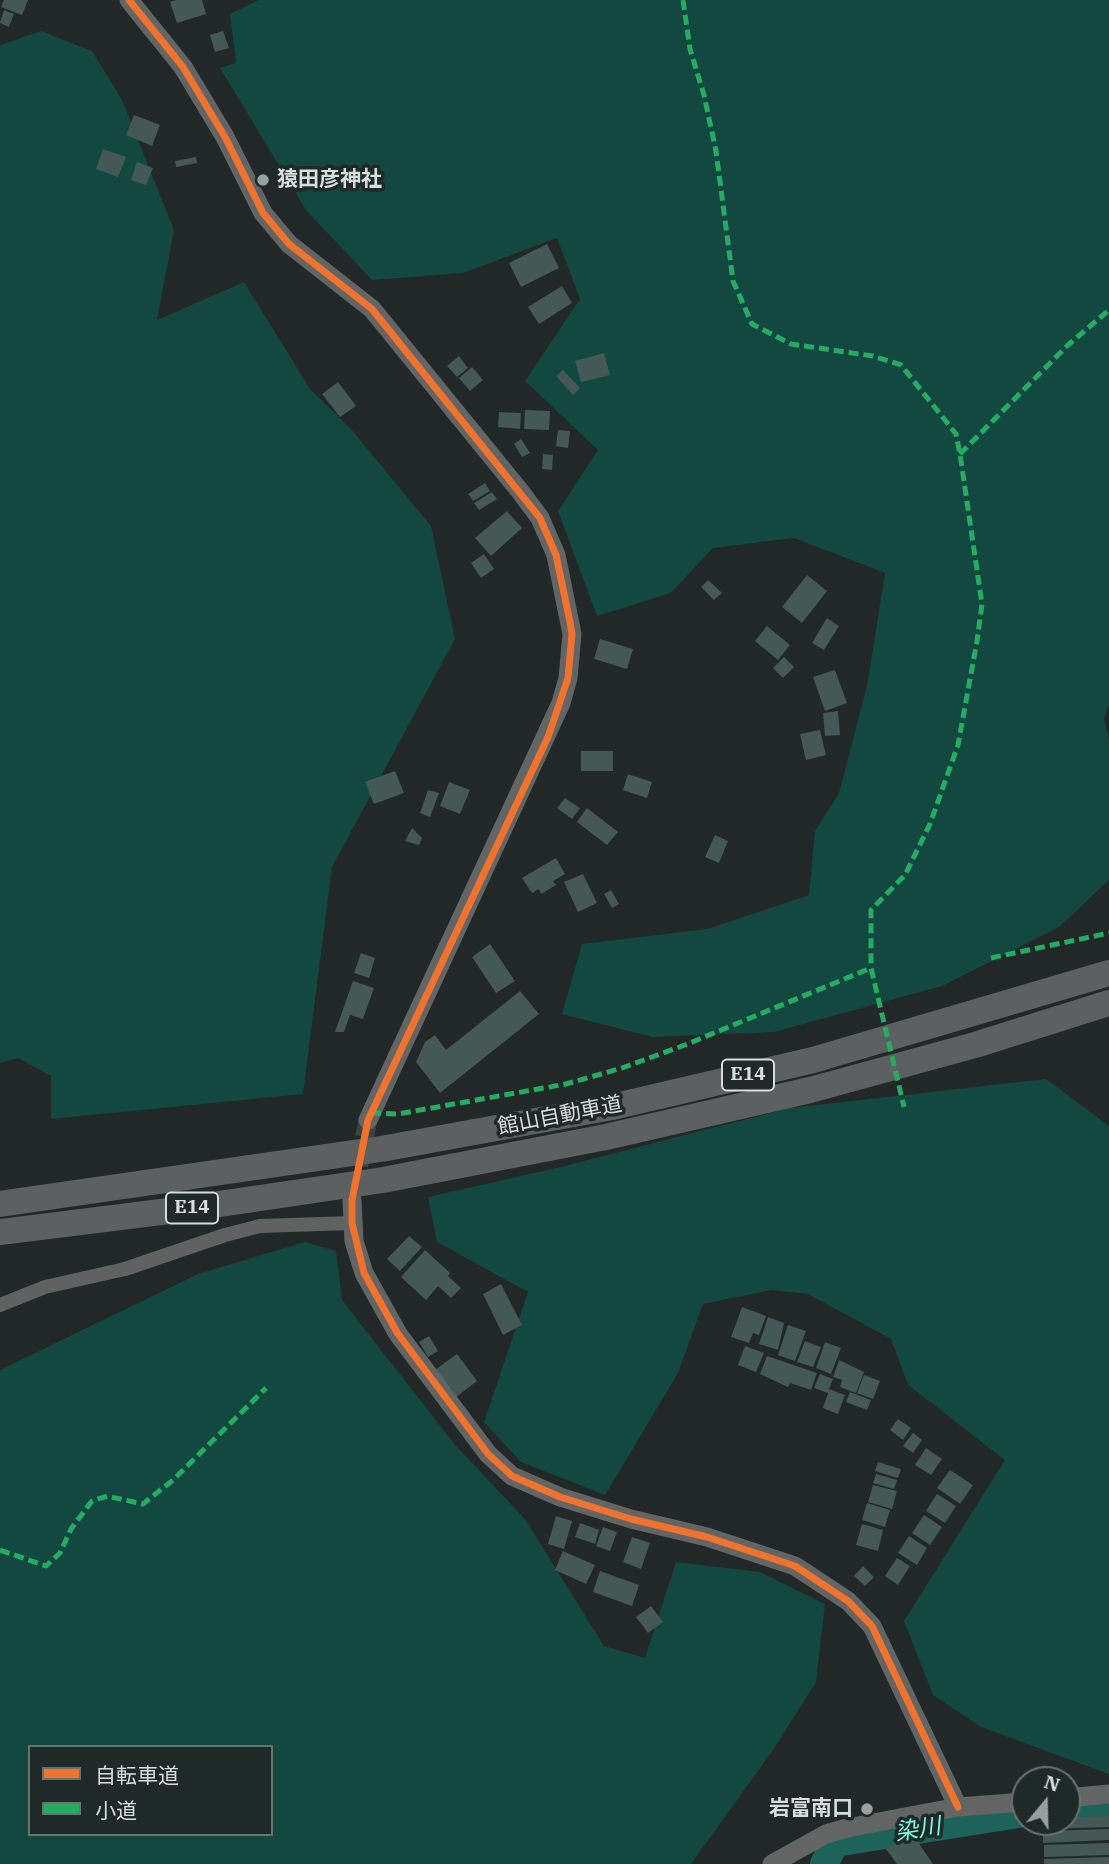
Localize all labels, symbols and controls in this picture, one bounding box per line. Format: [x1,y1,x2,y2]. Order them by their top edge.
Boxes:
place label: 猿田彦神社 [277,167,382,193]
marker: 猿田彦神社 [255,172,271,188]
road number: E14 [722,1060,774,1091]
street label: 館山自動車道 [496,1092,624,1140]
road number: E14 [166,1192,218,1224]
legend [28,1745,273,1836]
text: 自転車道 [95,1761,179,1789]
north arrow [1011,1766,1081,1836]
text: N [1041,1769,1063,1797]
text: 小道 [95,1796,137,1824]
place label: 岩富南口 [769,1796,853,1822]
marker: 岩富南口 [859,1801,875,1817]
water label: 染川 [893,1813,943,1847]

